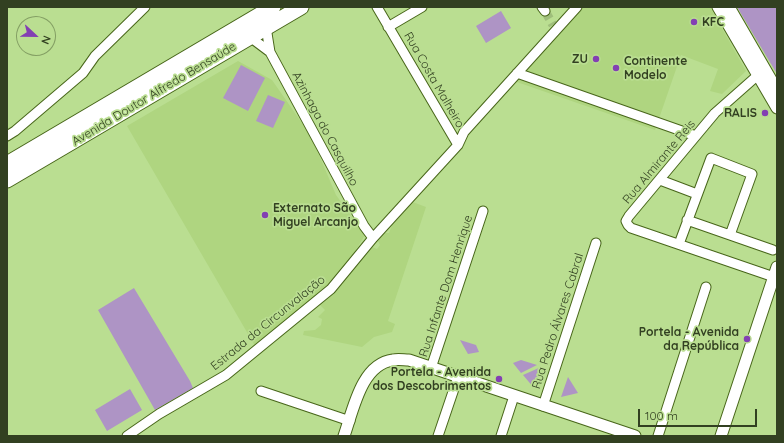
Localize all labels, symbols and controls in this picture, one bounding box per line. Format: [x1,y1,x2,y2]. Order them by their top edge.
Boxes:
place label: KFC [702,15,724,29]
north arrow [16,16,56,56]
marker: KFC [689,17,699,27]
street label: Rua Costa Malheiro [401,29,467,131]
text: N [38,34,54,46]
street label: Avenida Doutor Alfredo Bensaúde [69,39,239,149]
place label: ZU [572,52,588,66]
marker: ZU [591,54,601,64]
place label: Continente Modelo [624,54,687,82]
marker: Continente Modelo [611,63,621,73]
street label: Azinhaga do Casquilho [289,70,361,188]
place label: RALIS [724,106,757,120]
marker: RALIS [760,108,770,118]
street label: Rua Almirante Reis [620,117,698,207]
place label: Externato São Miguel Arcanjo [273,201,358,229]
marker: Externato São Miguel Arcanjo [260,210,270,220]
street label: Rua Infante Dom Henrique [416,213,476,359]
street label: Rua Pedro Álvares Cabral [529,251,587,391]
street label: Estrada da Circunvalação [208,272,328,374]
place label: Portela - Avenida da República [639,325,739,353]
marker: Portela - Avenida da República [742,334,752,344]
place label: Portela - Avenida dos Descobrimentos [373,365,491,393]
marker: Portela - Avenida dos Descobrimentos [494,374,504,384]
scale bar [640,401,759,427]
text: 100 m [645,408,678,423]

